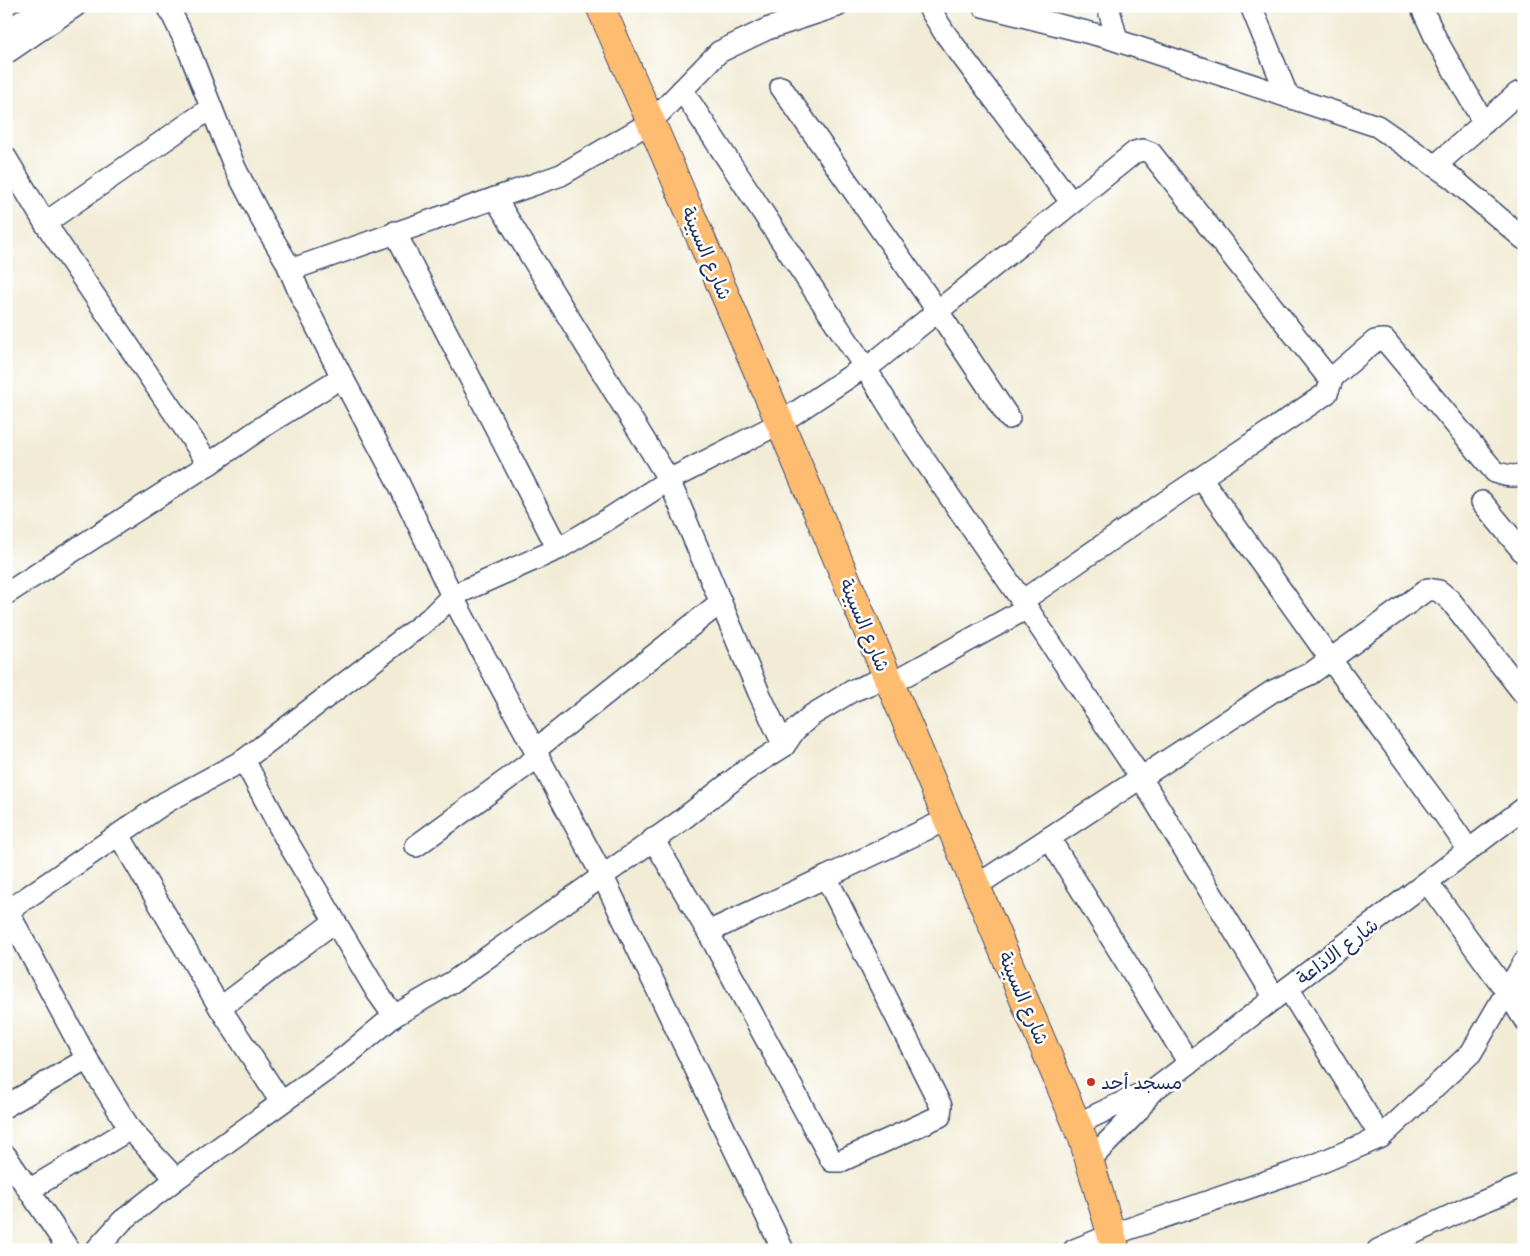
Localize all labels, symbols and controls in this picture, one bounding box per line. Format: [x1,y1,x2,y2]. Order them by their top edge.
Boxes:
street label: شارع السبينة [675,203,736,304]
street label: شارع السبينة [833,575,894,676]
street label: شارع الاذاعة [1292,913,1384,991]
street label: شارع السبينة [992,948,1053,1049]
place label: مسجد أحد [1101,1071,1182,1096]
marker: مسجد أحد [1085,1076,1097,1088]

